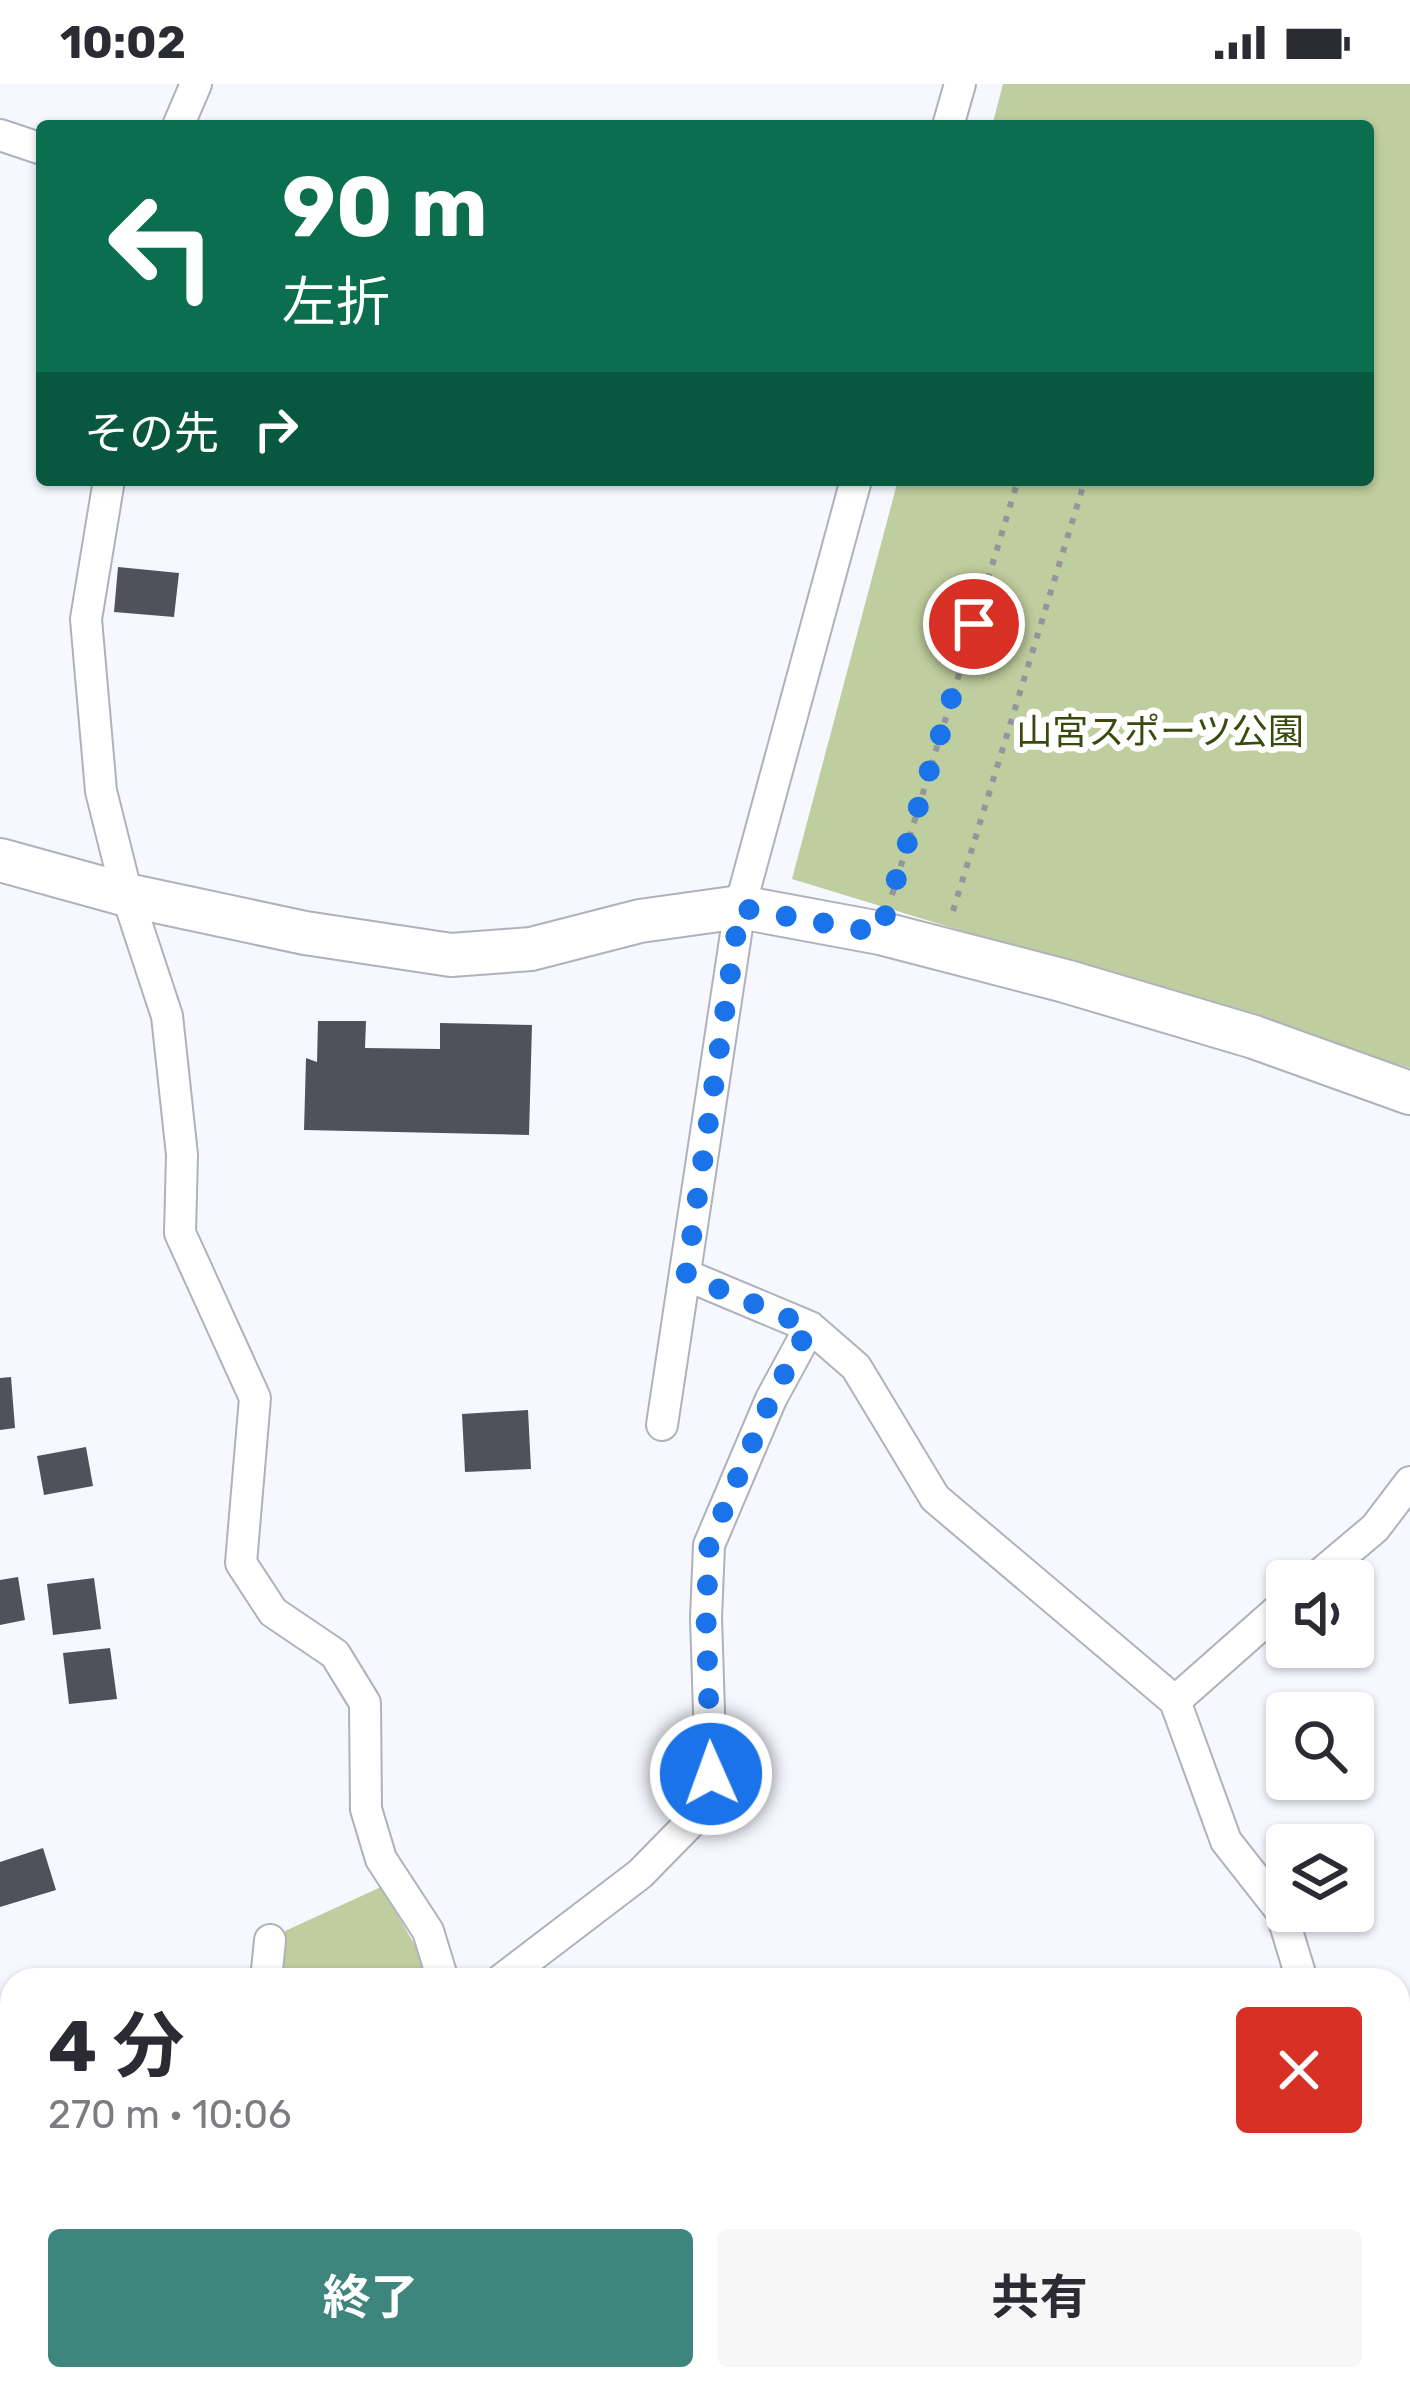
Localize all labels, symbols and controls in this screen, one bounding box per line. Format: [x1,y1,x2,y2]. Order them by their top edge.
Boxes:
text: 10:02 [60,16,186,69]
text: 90 m [282,157,488,257]
icon: left [84,168,240,324]
text: 左折 [282,271,390,335]
icon: right [243,396,309,462]
text: その先 [84,407,219,460]
pin [923,573,1025,675]
icon: arrive [941,591,1007,657]
park label: 山宮スポーツ公園 [1016,710,1304,753]
map controls [1266,1560,1374,1932]
button: sound [1266,1560,1374,1668]
button: search [1266,1692,1374,1800]
position arrow [648,1711,774,1837]
button: layers [1266,1824,1374,1932]
text: 4 分 [48,2004,185,2089]
button: close [1236,2007,1362,2133]
text: 270 m · 10:06 [48,2092,292,2138]
button: 終了 [48,2229,693,2367]
button: 共有 [717,2229,1362,2367]

